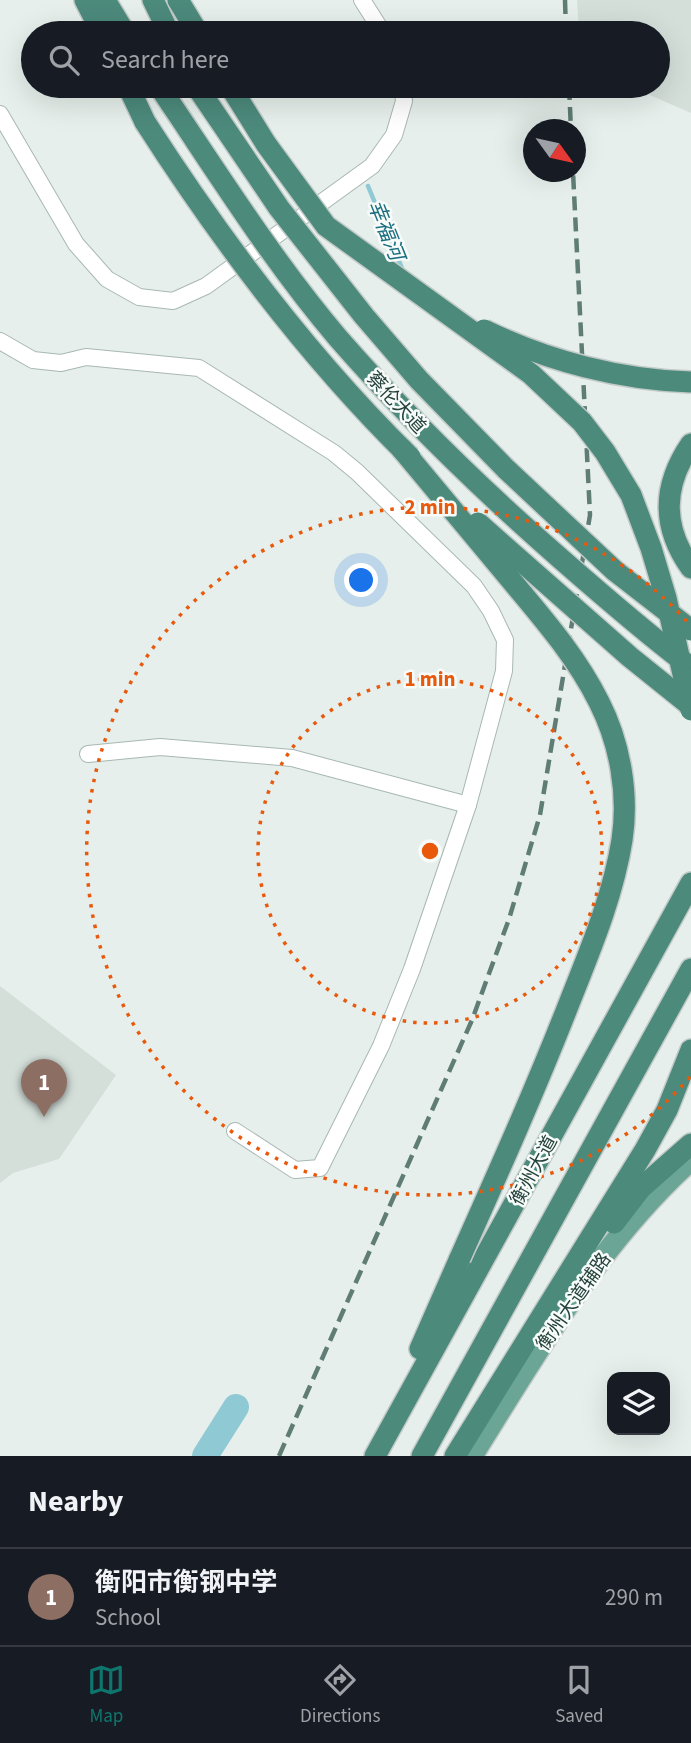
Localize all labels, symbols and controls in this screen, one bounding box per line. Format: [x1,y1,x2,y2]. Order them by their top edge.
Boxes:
search box [21,21,670,98]
icon: search [45,41,83,79]
text: Search here [101,41,229,78]
north arrow [523,119,586,182]
water label: 幸福河 [360,195,413,269]
street label: 蔡伦大道 [360,366,432,440]
text: 2 min [404,492,456,522]
your location [344,563,378,597]
text: 1 min [404,664,456,694]
centre of rings [418,839,442,863]
pin: 1 [21,1059,67,1117]
street label: 衡州大道 [504,1131,565,1211]
street label: 衡州大道辅路 [530,1247,618,1356]
map controls [607,1372,670,1435]
button: layers [607,1372,670,1435]
text: Nearby [28,1480,123,1523]
text: 衡阳市衡钢中学 [95,1564,277,1601]
text: 1 [45,1581,57,1614]
text: 290 m [605,1581,663,1614]
text: School [95,1601,161,1634]
tab: Map [87,1661,125,1730]
tab: Directions [300,1661,380,1730]
tab: Saved [555,1661,604,1730]

